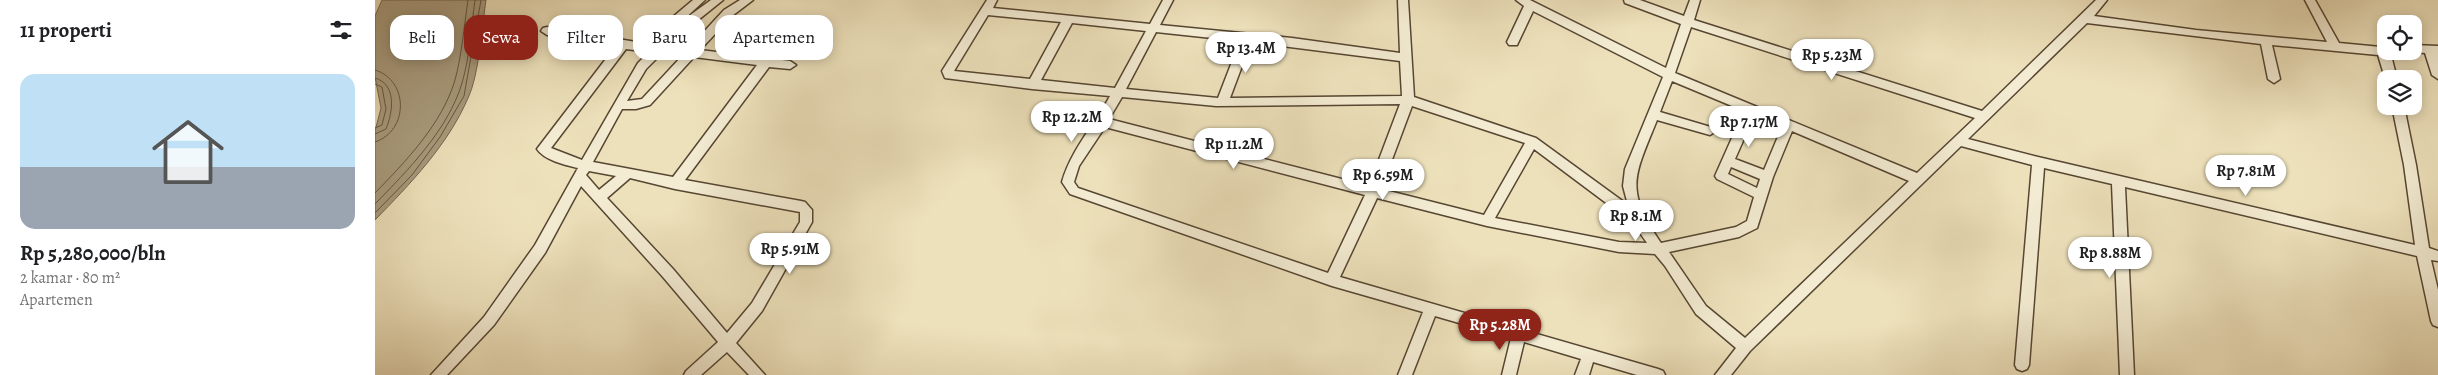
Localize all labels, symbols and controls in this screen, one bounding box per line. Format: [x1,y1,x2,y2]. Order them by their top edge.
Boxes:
chip: Beli [390,15,454,60]
chip: Sewa [464,15,538,60]
chip: Filter [548,15,623,60]
chip: Baru [633,15,705,60]
chip: Apartemen [715,15,833,60]
map controls [2377,15,2422,115]
button: locate [2377,15,2422,60]
text: 11 properti [20,16,112,44]
icon: filters [327,16,355,44]
pin: Rp 13.4M [1194,32,1298,74]
text: Rp 13.4M [1216,37,1276,59]
pin: Rp 5.23M [1780,38,1884,81]
text: Rp 5.23M [1802,44,1862,66]
button: layers [2377,70,2422,115]
pin: Rp 12.2M [1020,100,1124,143]
text: Rp 12.2M [1042,106,1102,128]
pin: Rp 7.17M [1697,106,1801,148]
icon: home [143,107,233,197]
text: Rp 7.17M [1720,111,1778,133]
pin: Rp 11.2M [1182,128,1286,170]
text: Rp 11.2M [1205,133,1263,155]
pin: Rp 7.81M [2194,154,2298,197]
pin: Rp 6.59M [1331,158,1435,201]
text: Rp 7.81M [2216,160,2276,182]
text: Rp 6.59M [1353,164,1413,186]
pin: Rp 8.1M [1590,200,1682,242]
text: Rp 8.1M [1610,205,1662,227]
pin: Rp 5.91M [738,232,842,275]
pin: Rp 8.88M [2058,236,2162,279]
text: Rp 5.91M [760,238,820,260]
text: Rp 5,280,000/bln [20,239,166,267]
text: Rp 8.88M [2079,242,2141,264]
text: 2 kamar · 80 m² [20,267,120,289]
text: Apartemen [20,289,93,311]
pin: Rp 5.28M [1448,308,1552,351]
text: Rp 5.28M [1469,314,1531,336]

